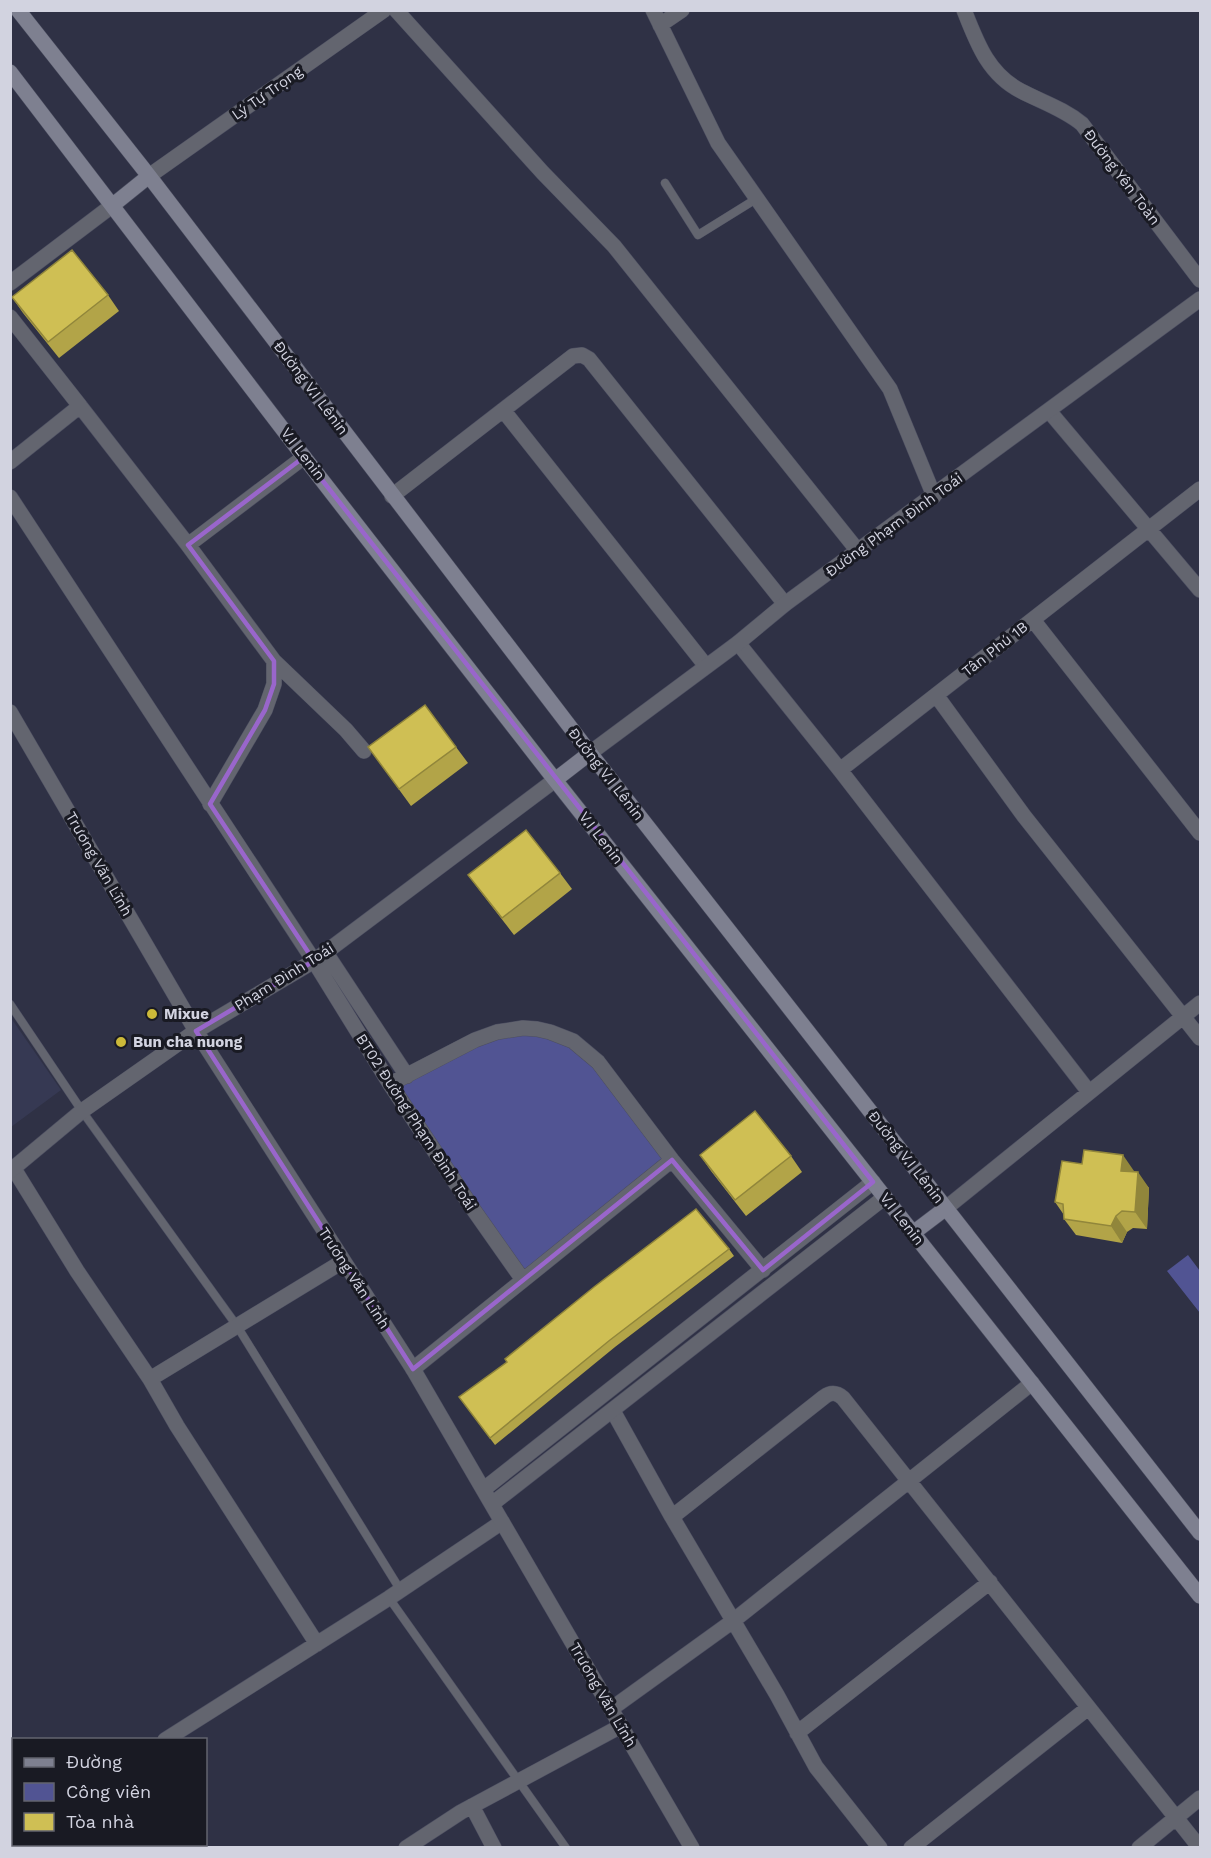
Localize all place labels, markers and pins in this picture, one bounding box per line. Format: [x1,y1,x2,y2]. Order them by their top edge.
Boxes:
place label: Mixue [164,1005,209,1023]
marker: Mixue [145,1007,159,1021]
place label: Bun cha nuong [133,1033,243,1051]
marker: Bun cha nuong [114,1035,128,1049]

